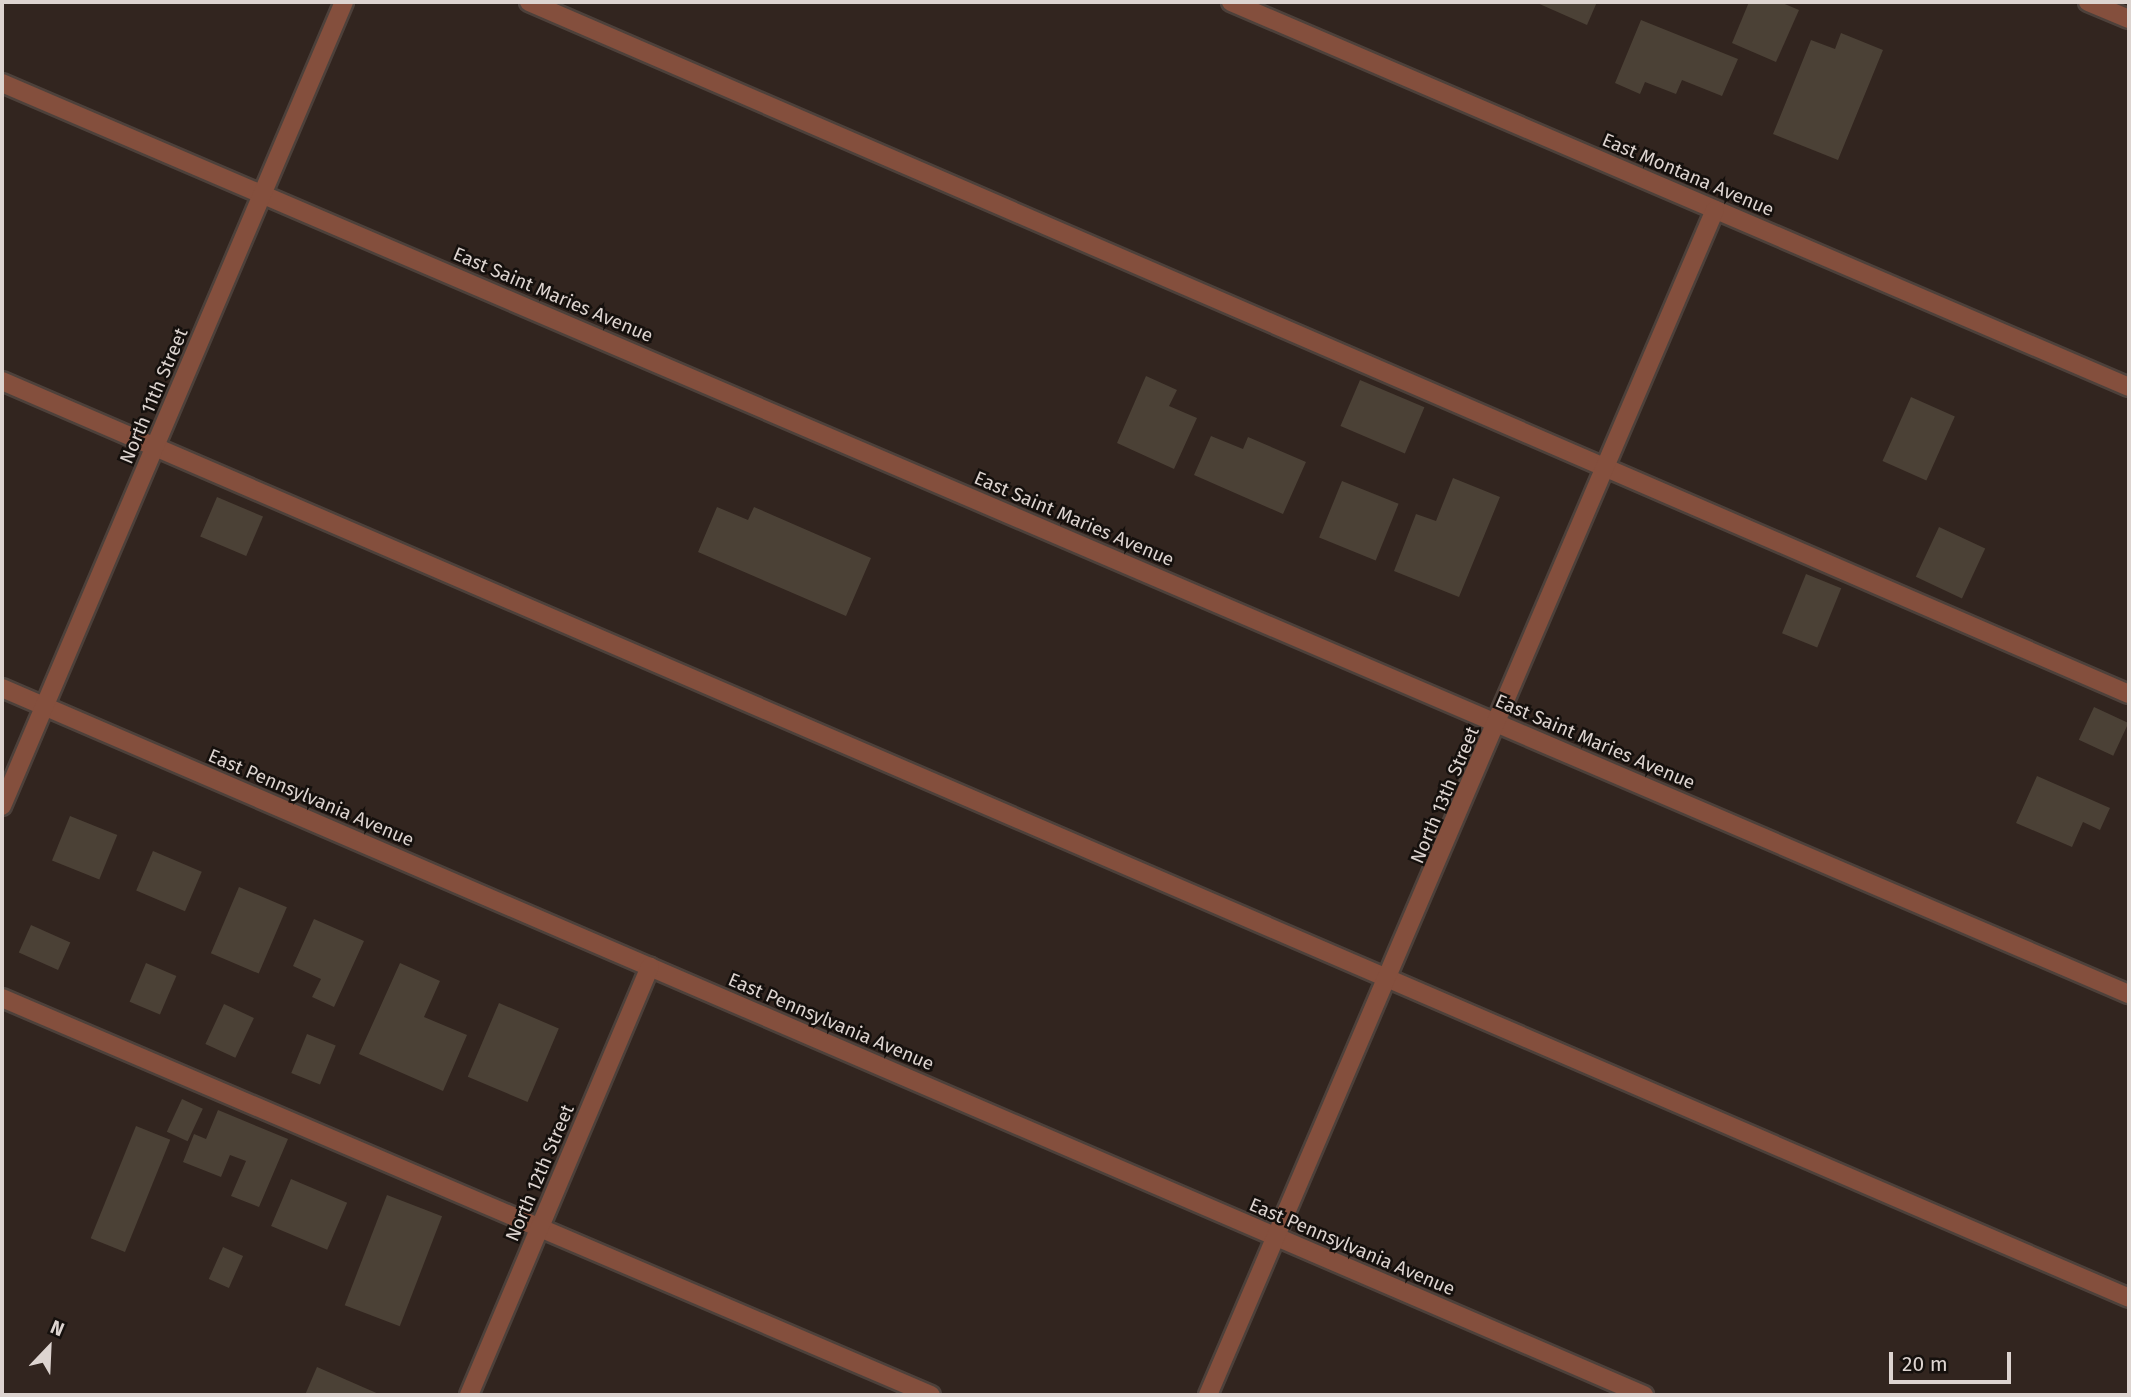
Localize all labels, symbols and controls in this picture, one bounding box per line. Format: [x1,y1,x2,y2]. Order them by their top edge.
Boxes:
street label: East Montana Avenue [1599,128,1777,222]
street label: East Saint Maries Avenue [450,242,656,348]
street label: North 11th Street [115,325,193,467]
street label: East Saint Maries Avenue [971,466,1177,572]
street label: East Saint Maries Avenue [1492,689,1698,795]
street label: North 13th Street [1406,723,1484,867]
street label: East Pennsylvania Avenue [205,744,417,852]
street label: East Pennsylvania Avenue [725,968,937,1076]
street label: North 12th Street [501,1101,579,1245]
street label: East Pennsylvania Avenue [1246,1193,1458,1301]
north arrow [14,1313,84,1383]
text: N [47,1315,68,1341]
scale bar [1893,1338,2016,1382]
text: 20 m [1902,1351,1948,1377]

